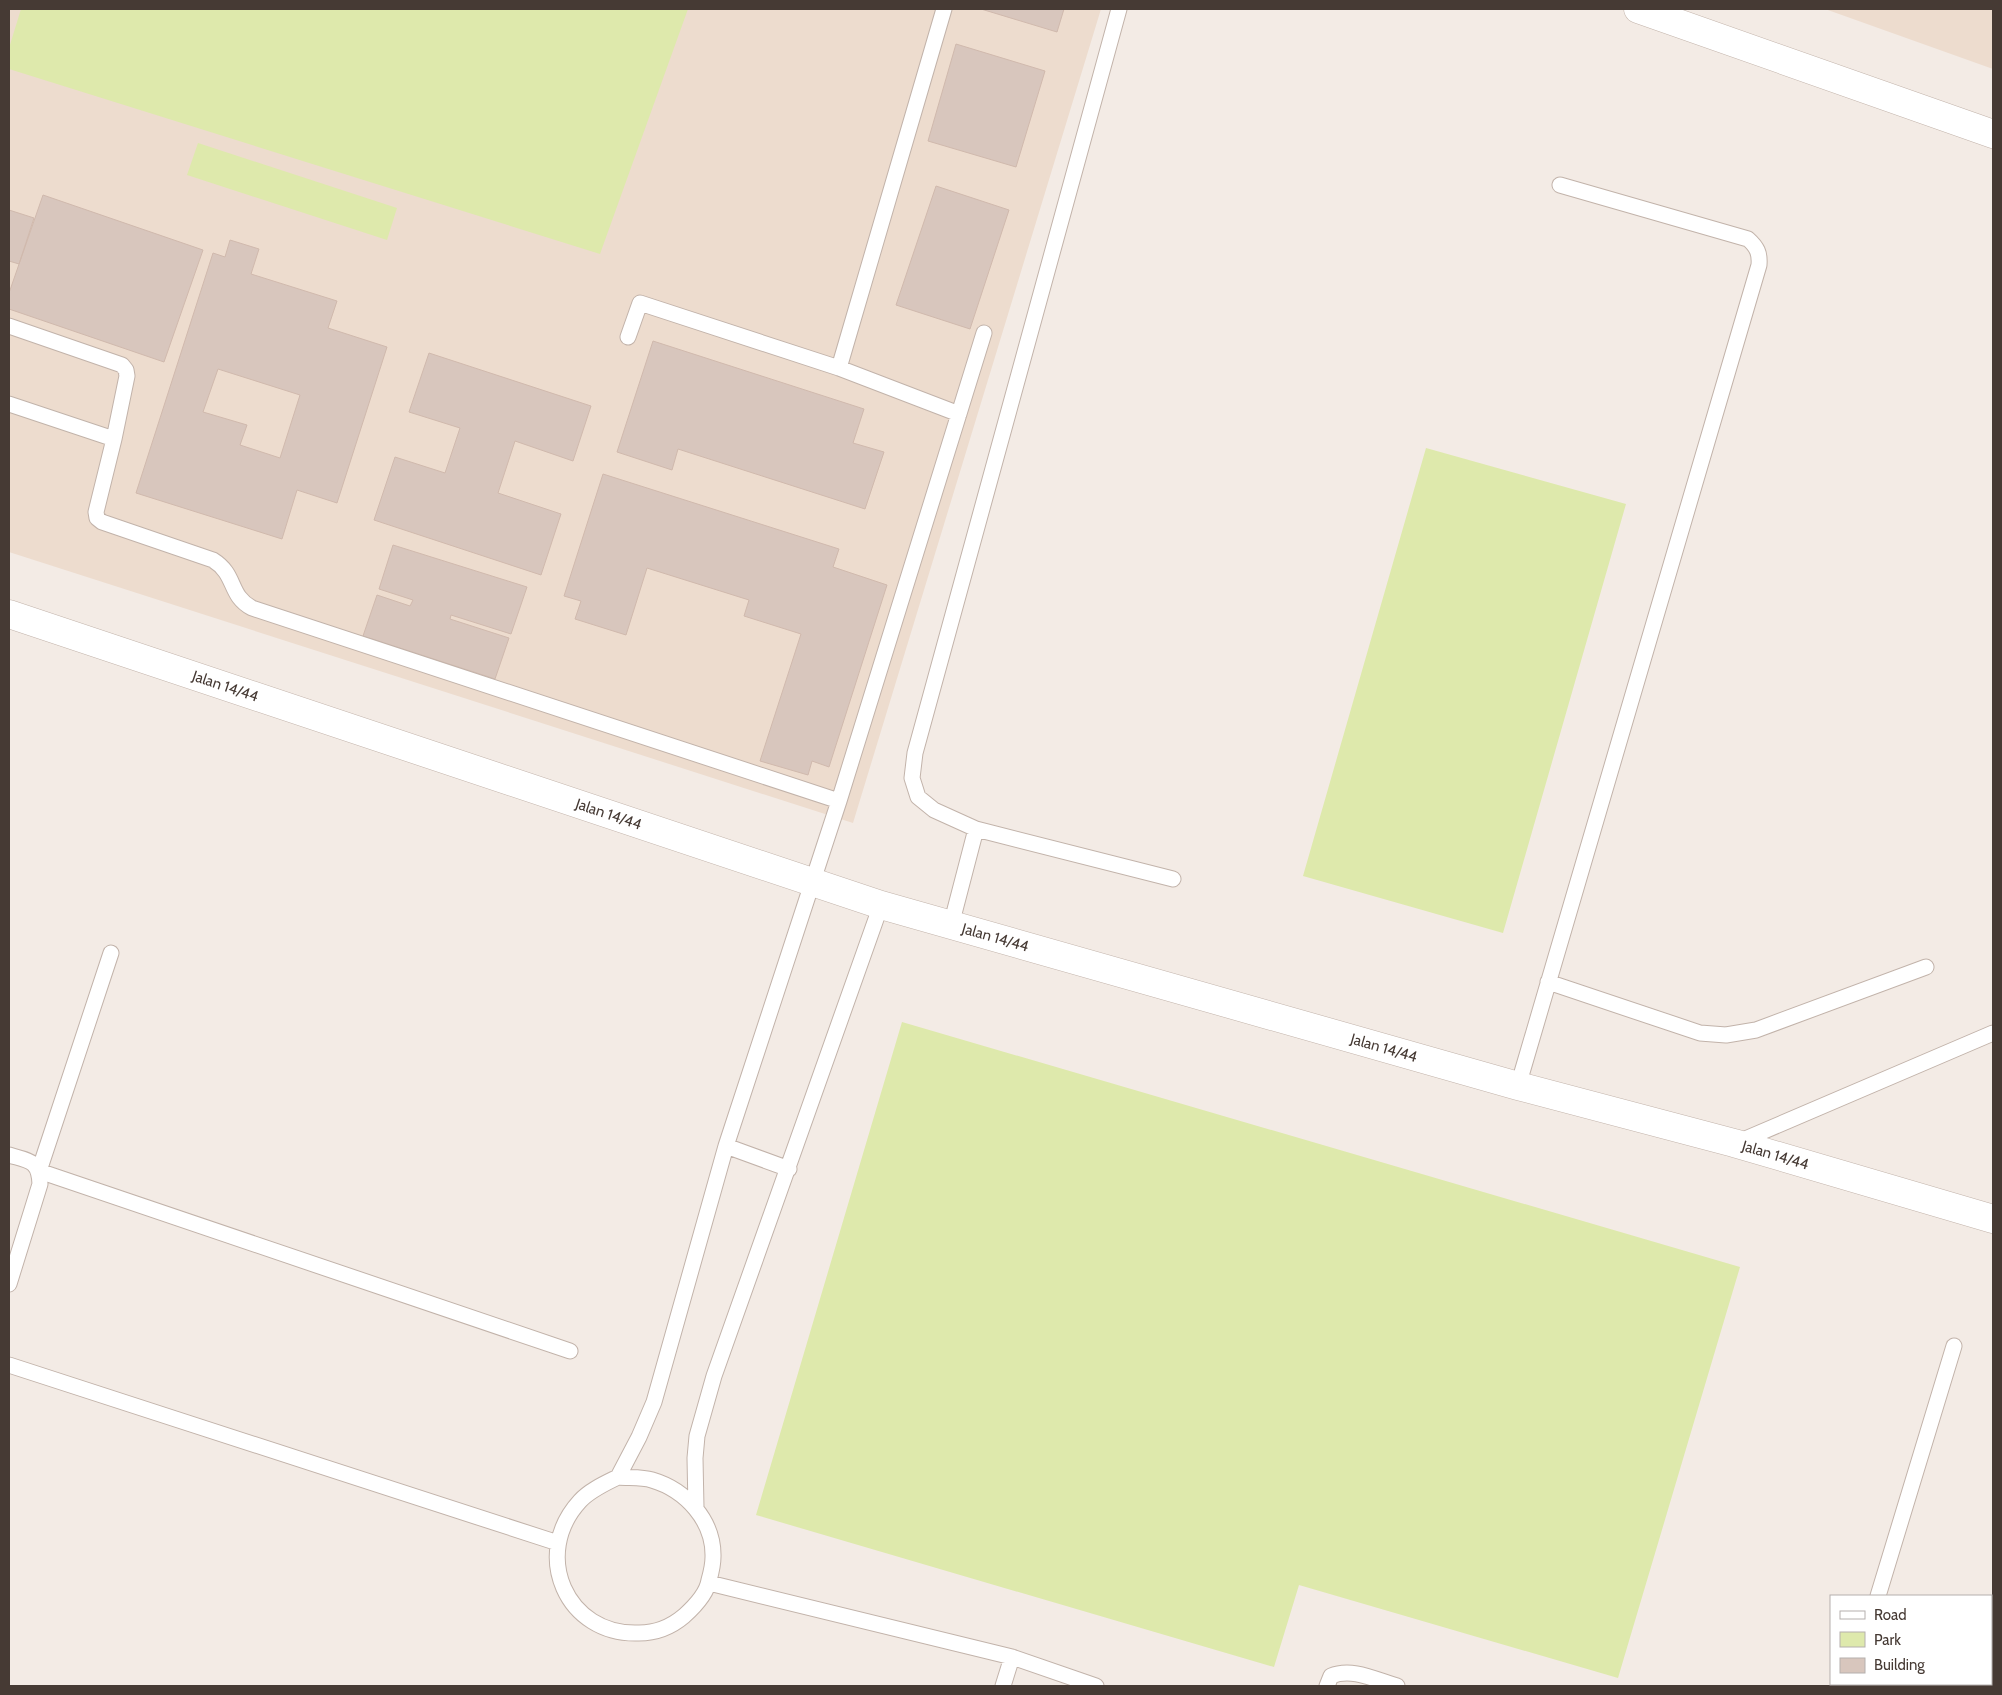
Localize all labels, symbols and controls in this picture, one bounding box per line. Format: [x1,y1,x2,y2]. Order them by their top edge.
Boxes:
street label: Jalan 14/44 [189,666,261,706]
street label: Jalan 14/44 [572,794,644,834]
street label: Jalan 14/44 [959,919,1031,956]
street label: Jalan 14/44 [1347,1030,1420,1066]
street label: Jalan 14/44 [1739,1137,1811,1174]
legend [1830,1595,1992,1685]
text: Road [1874,1606,1907,1624]
text: Park [1874,1631,1901,1649]
text: Building [1874,1656,1925,1674]

